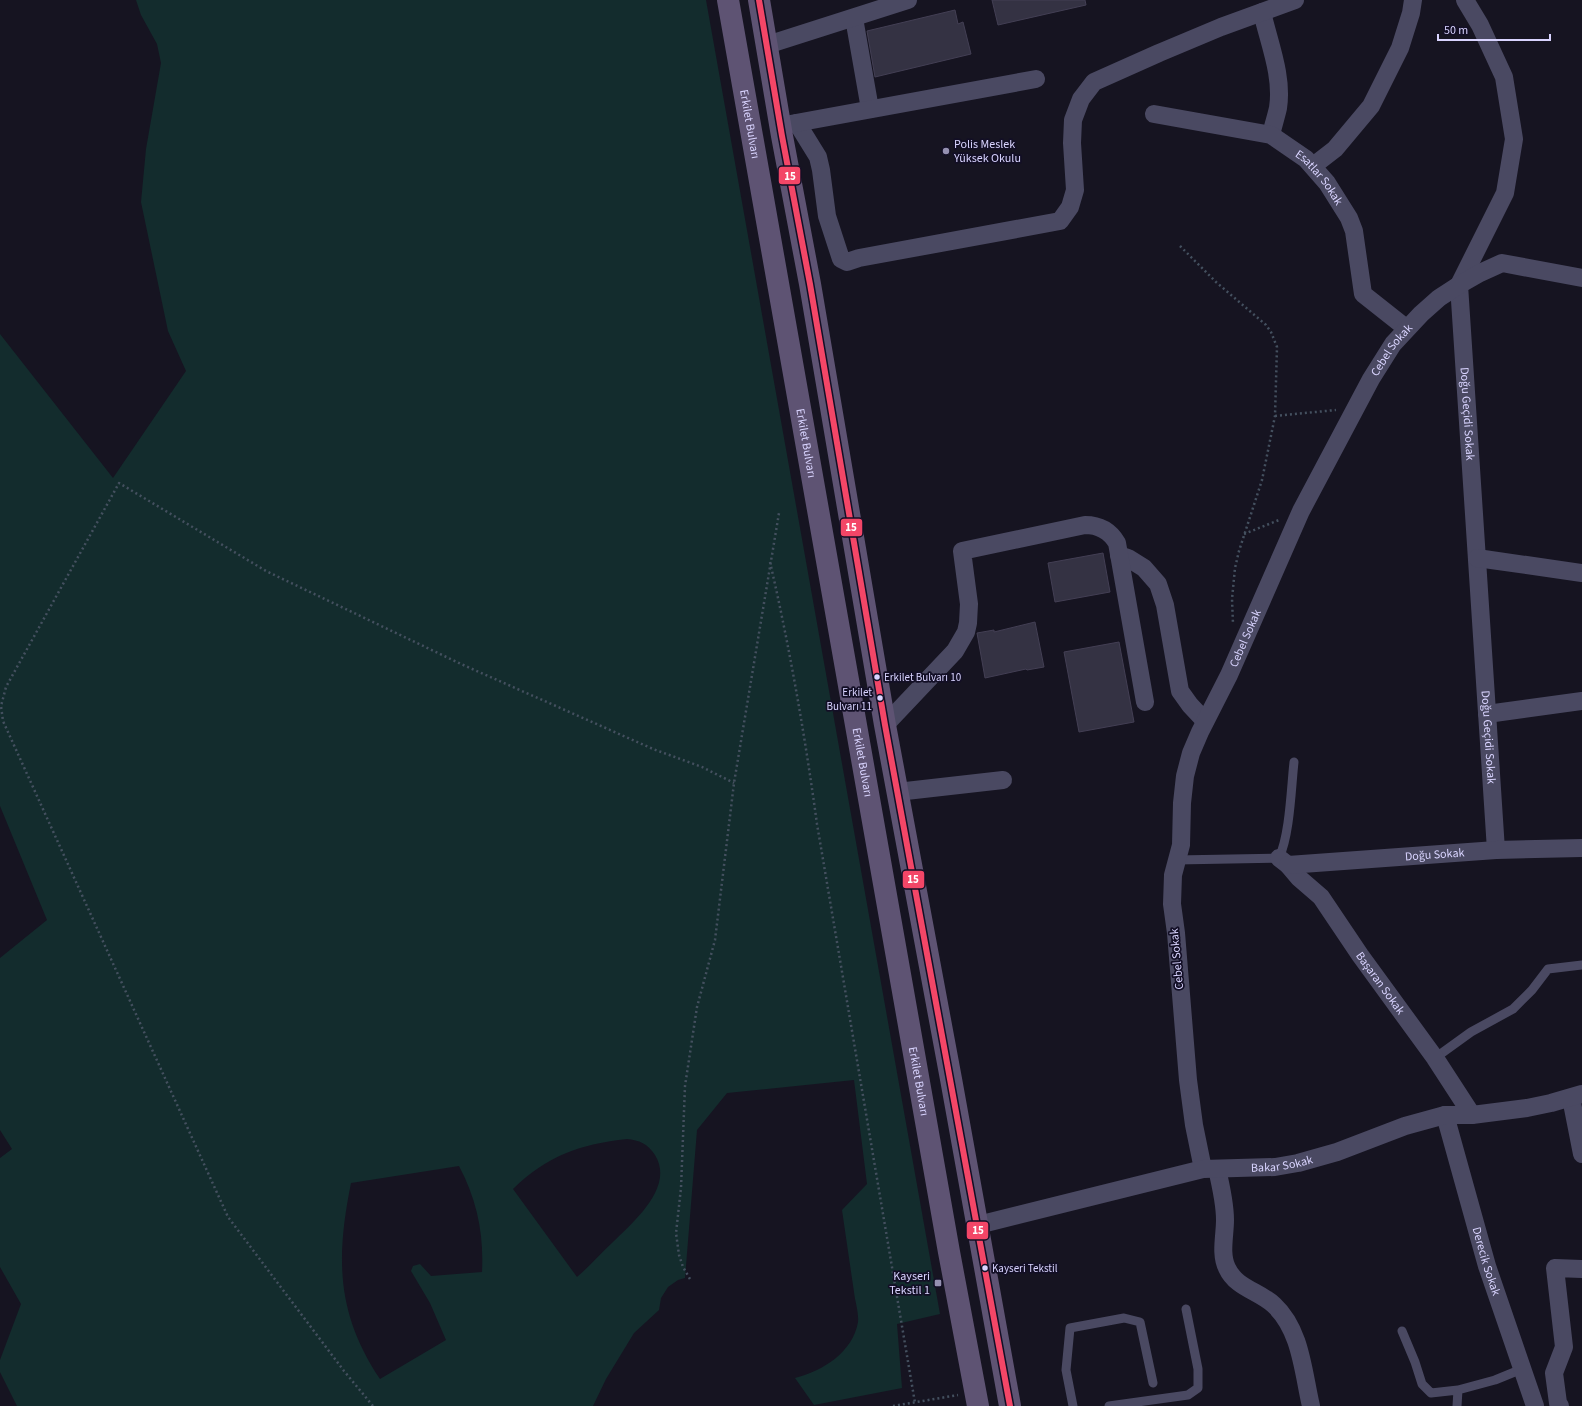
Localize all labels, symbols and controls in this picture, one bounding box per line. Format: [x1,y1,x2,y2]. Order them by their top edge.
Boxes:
scale bar [1438,16,1550,42]
text: 50 m [1444,22,1468,39]
street label: Erkilet Bulvarı [735,88,764,160]
place label: Polis Meslek Yüksek Okulu [953,136,1021,167]
marker: Polis Meslek Yüksek Okulu [941,146,951,156]
street label: Esatlar Sokak [1292,146,1347,208]
line badge: 15 [778,166,801,185]
text: 15 [784,169,796,184]
street label: Cebel Sokak [1366,320,1416,379]
street label: Doğu Geçidi Sokak [1456,367,1479,461]
street label: Erkilet Bulvarı [792,407,821,479]
line badge: 15 [840,518,863,537]
text: 15 [845,520,857,535]
street label: Cebel Sokak [1225,607,1265,670]
place label: Erkilet Bulvarı 10 [884,670,961,685]
marker: Erkilet Bulvarı 10 [872,672,882,682]
place label: Erkilet Bulvarı 11 [827,685,872,714]
street label: Doğu Geçidi Sokak [1477,690,1500,784]
marker: Erkilet Bulvarı 11 [875,693,885,703]
street label: Erkilet Bulvarı [848,726,877,798]
street label: Doğu Sokak [1404,844,1465,865]
line badge: 15 [902,870,925,889]
text: 15 [907,872,919,887]
street label: Cebel Sokak [1166,928,1188,990]
street label: Başaran Sokak [1352,948,1409,1018]
street label: Erkilet Bulvarı [904,1045,933,1117]
street label: Bakar Sokak [1251,1151,1315,1176]
line badge: 15 [966,1221,989,1240]
text: 15 [972,1223,984,1238]
street label: Derecik Sokak [1468,1225,1505,1298]
place label: Kayseri Tekstil [992,1261,1058,1276]
marker: Kayseri Tekstil [980,1263,990,1273]
place label: Kayseri Tekstil 1 [889,1268,930,1299]
marker: Kayseri Tekstil 1 [933,1278,943,1288]

